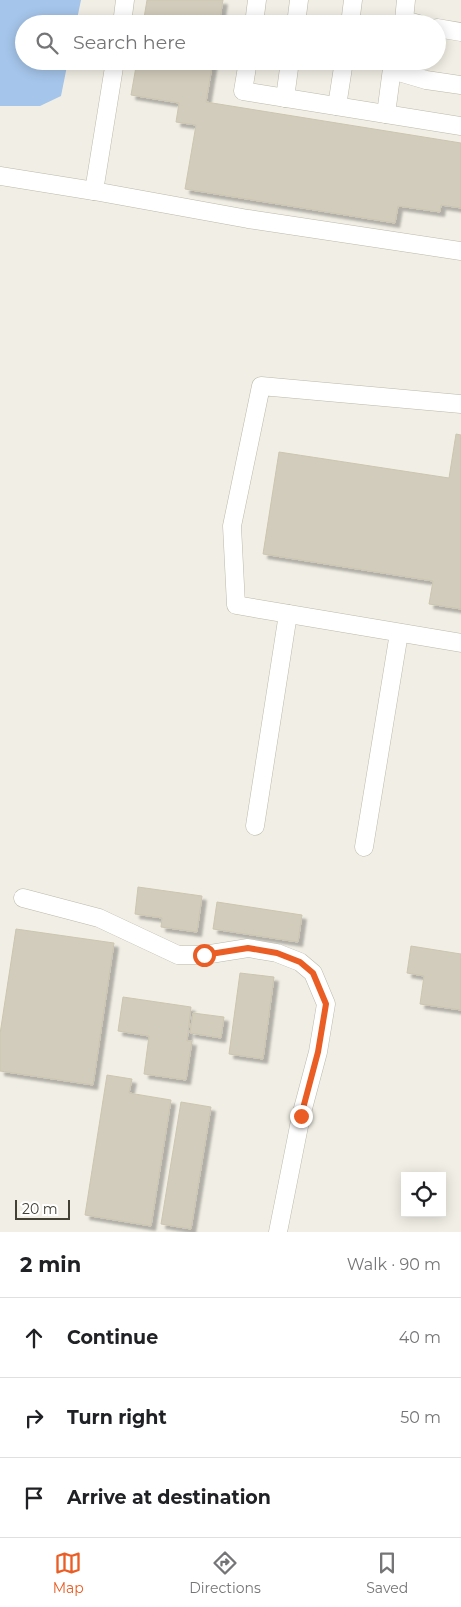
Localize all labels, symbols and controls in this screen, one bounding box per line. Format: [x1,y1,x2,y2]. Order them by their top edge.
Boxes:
search box [15,15,446,70]
icon: search [33,29,61,57]
text: Search here [73,31,186,54]
route start [193,944,216,967]
route end [290,1105,313,1128]
map controls [401,1172,446,1217]
button: locate [401,1172,446,1217]
scale bar [15,1197,70,1220]
text: 20 m [22,1200,58,1218]
text: 2 min [20,1252,81,1277]
text: Walk · 90 m [347,1255,441,1274]
icon: ahead [20,1324,48,1352]
text: Continue [67,1326,158,1349]
text: 40 m [399,1328,441,1347]
icon: right [20,1404,48,1432]
text: Turn right [67,1406,167,1429]
text: 50 m [400,1408,441,1427]
icon: arrive [20,1484,48,1512]
text: Arrive at destination [67,1486,271,1509]
tab: Map [53,1549,84,1597]
tab: Directions [189,1549,261,1597]
tab: Saved [366,1549,408,1597]

